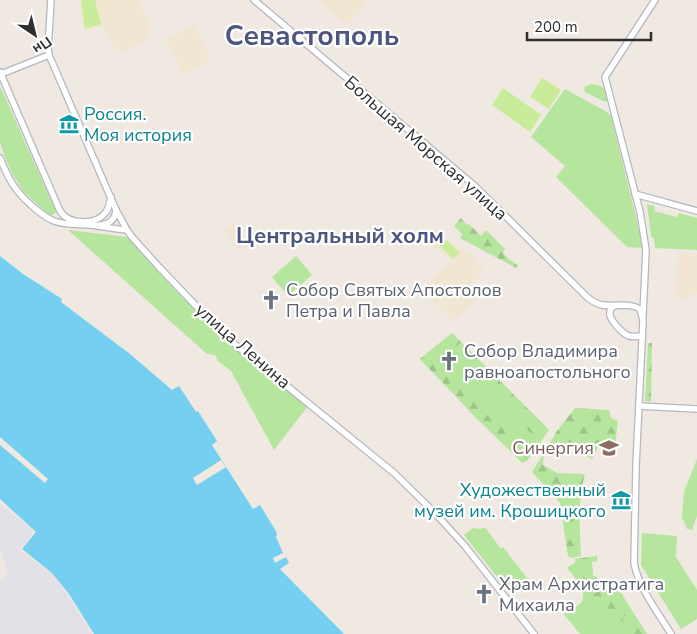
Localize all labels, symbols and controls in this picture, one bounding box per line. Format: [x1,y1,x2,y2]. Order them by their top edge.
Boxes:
north arrow [10,10,60,60]
scale bar [527,10,651,42]
district label: Севастополь [225,17,399,55]
text: 200 m [534,17,578,37]
text: Пн [29,32,56,59]
street label: Большая Морская улица [339,70,513,226]
place label: Россия. Моя история [84,102,192,147]
museum icon: Россия. Моя история [58,113,80,135]
district label: Центральный холм [236,221,444,251]
place label: Собор Святых Апостолов Петра и Павла [286,278,502,323]
church icon: Собор Святых Апостолов Петра и Павла [260,289,282,311]
street label: улица Ленина [190,298,296,394]
place label: Собор Владимира равноапостольного [464,339,631,384]
church icon: Собор Владимира равноапостольного [438,350,460,372]
place label: Синергия [512,436,594,460]
school or university icon: Синергия [598,437,620,459]
place label: Художественный музей им. Крошицкого [414,478,606,523]
museum icon: Художественный музей им. Крошицкого [610,489,632,511]
place label: Храм Архистратига Михаила [499,572,664,617]
church icon: Храм Архистратига Михаила [473,583,495,605]

